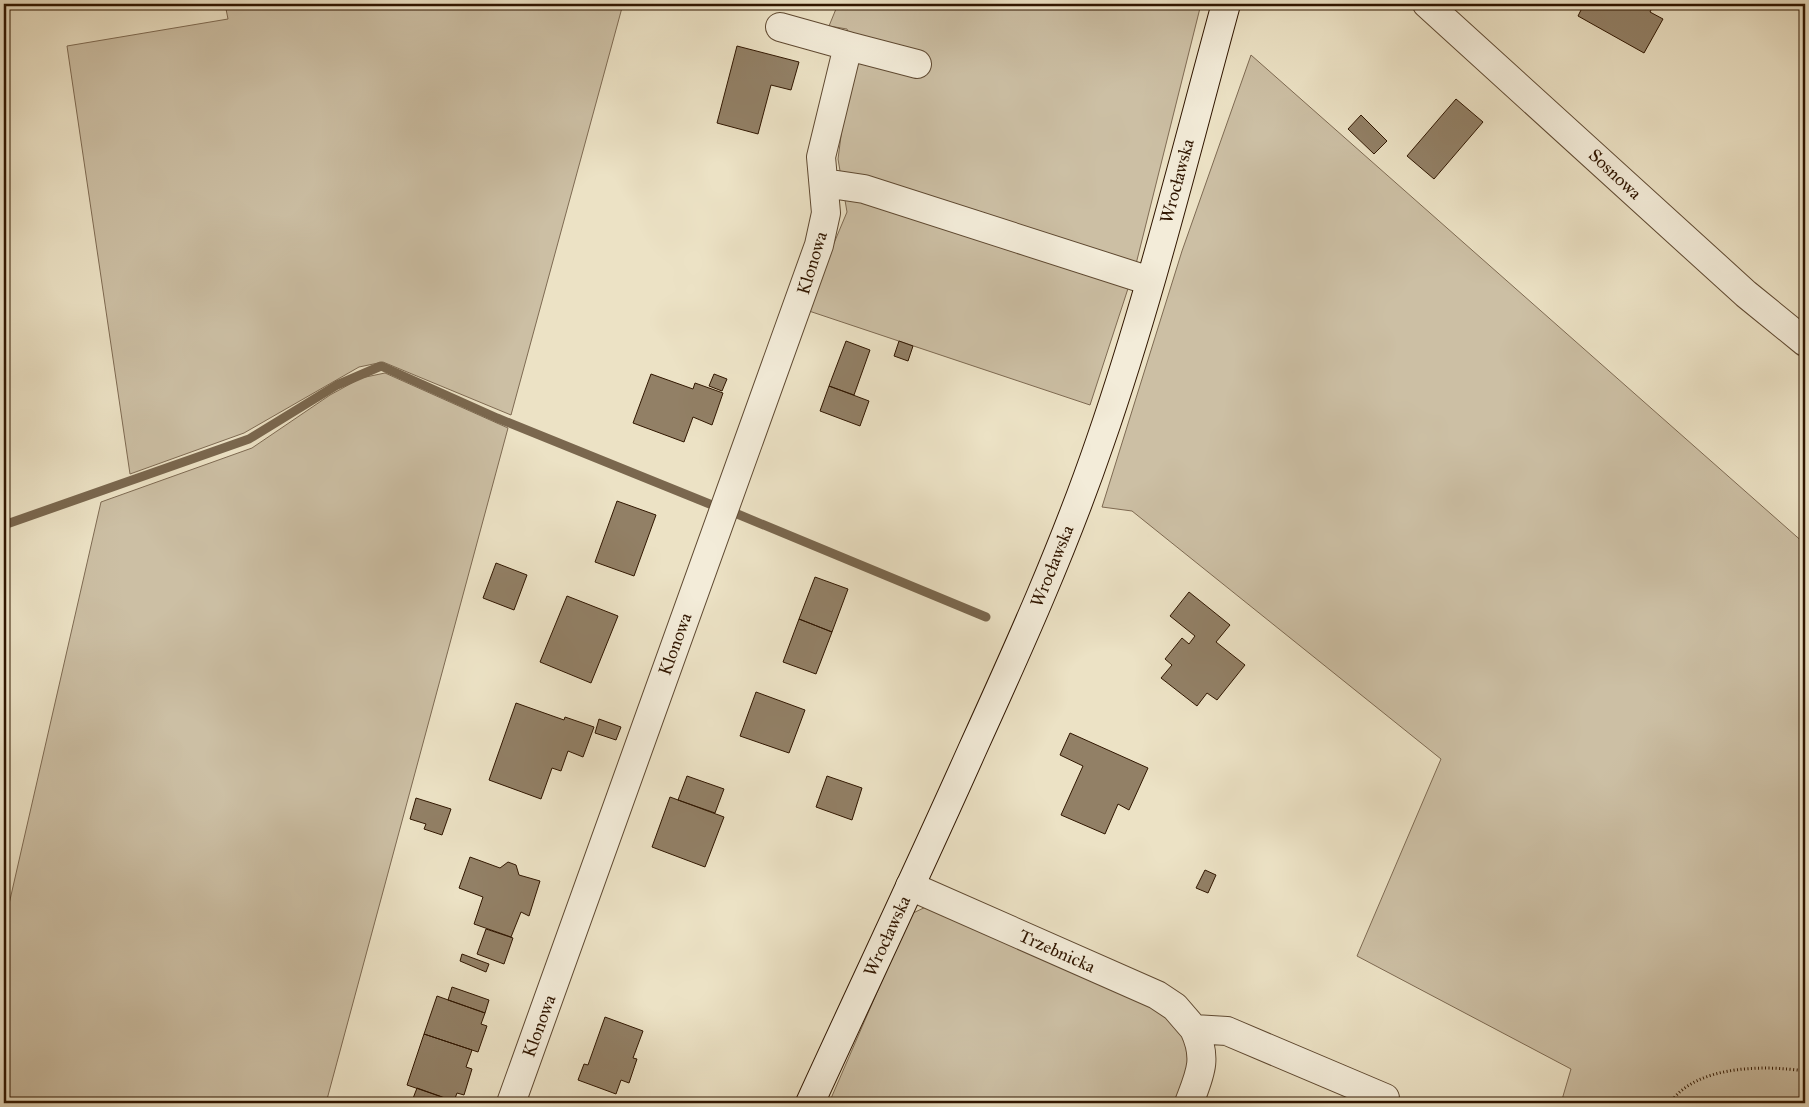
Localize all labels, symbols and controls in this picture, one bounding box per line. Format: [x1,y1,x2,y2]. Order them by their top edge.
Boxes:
street label: Wrocławska [1155,136,1199,226]
street label: Sosnowa [1584,144,1646,204]
street label: Klonowa [792,228,832,297]
street label: Wrocławska [1026,521,1079,610]
street label: Klonowa [654,609,697,678]
street label: Wrocławska [859,892,915,980]
street label: Trzebnicka [1015,924,1099,978]
street label: Klonowa [518,991,561,1060]

